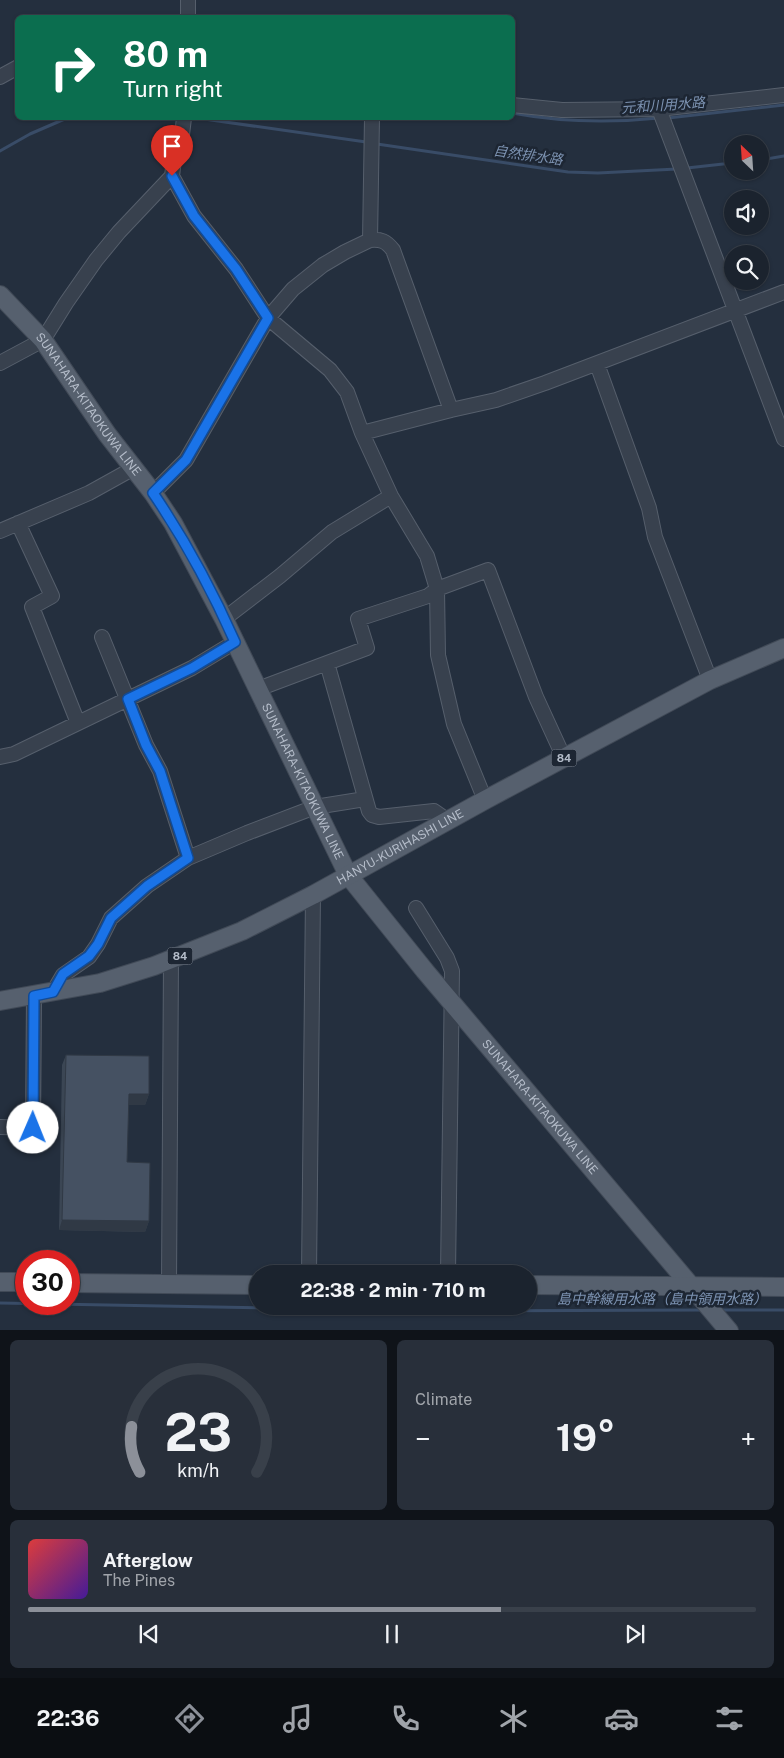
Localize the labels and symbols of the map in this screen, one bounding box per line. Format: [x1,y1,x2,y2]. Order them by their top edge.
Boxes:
water label: 元和川用水路 [621,94,706,116]
pin [151,125,193,176]
north arrow [724,135,769,180]
water label: 自然排水路 [492,142,565,168]
street label: SUNAHARA-KITAOKUWA LINE [33,330,144,479]
street label: SUNAHARA-KITAOKUWA LINE [259,701,346,862]
road number: 84 [552,750,576,766]
street label: HANYU-KURIHASHI LINE [334,806,466,888]
road number: 84 [168,948,192,964]
street label: SUNAHARA-KITAOKUWA LINE [479,1037,601,1177]
position arrow [6,1101,58,1153]
speed limit sign: 30 [15,1250,80,1315]
water label: 島中幹線用水路（島中領用水路） [557,1291,767,1307]

